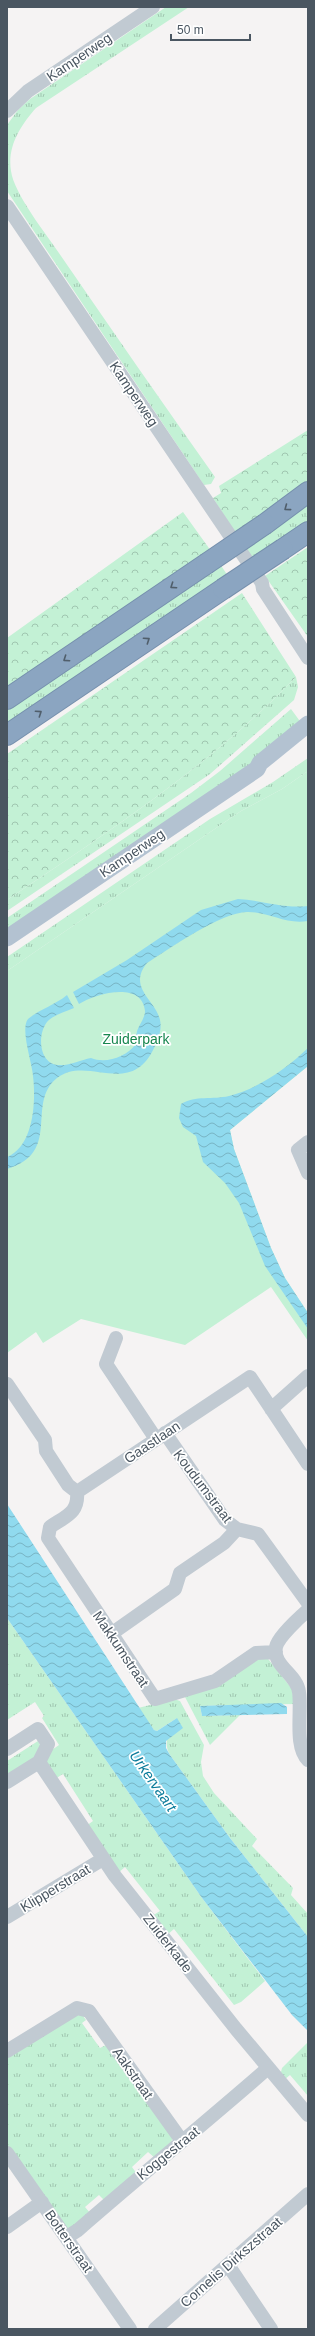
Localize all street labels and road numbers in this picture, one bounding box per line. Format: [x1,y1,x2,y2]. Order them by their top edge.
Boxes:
street label: Kamperweg [44,29,114,85]
street label: Kamperweg [106,359,162,429]
street label: Kamperweg [97,825,167,881]
street label: Gaastlaan [121,1418,183,1466]
street label: Koudumstraat [170,1446,236,1526]
street label: Makkumstraat [90,1608,152,1690]
street label: Klipperstraat [17,1861,93,1915]
street label: Zuiderkade [140,1910,196,1976]
street label: Aakstraat [109,2044,157,2102]
street label: Koggestraat [134,2123,202,2183]
street label: Botterstraat [42,2207,96,2275]
street label: Cornelis Dirkszstraat [177,2214,285,2310]

